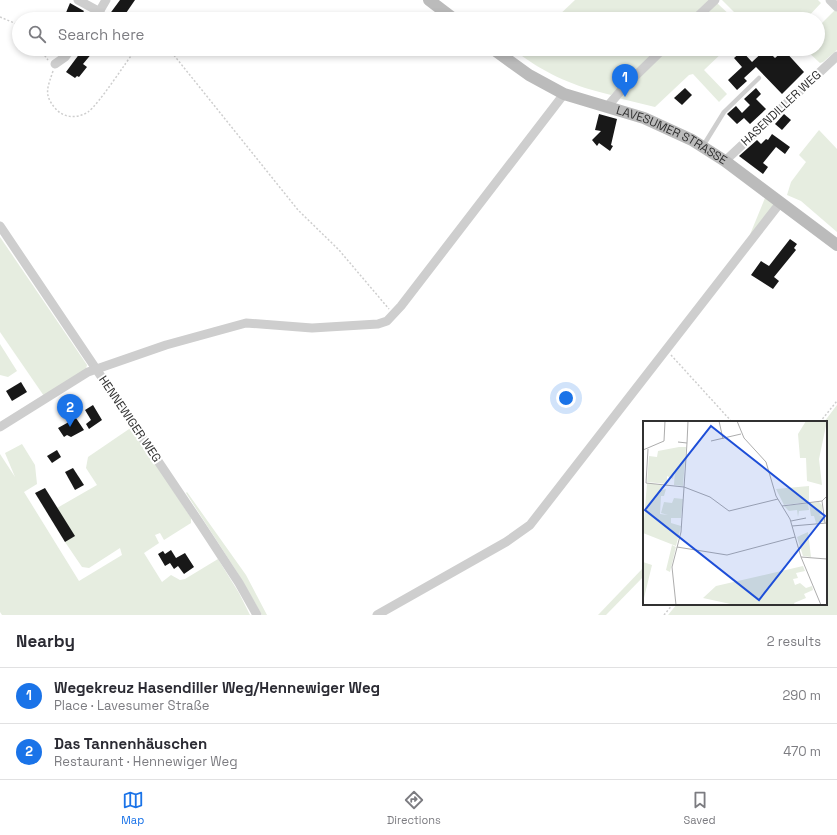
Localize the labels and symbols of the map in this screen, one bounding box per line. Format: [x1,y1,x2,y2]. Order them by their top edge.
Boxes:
pin: 1 [612,64,638,97]
street label: HASENDILLER WEG [738,67,825,149]
street label: LAVESUMER STRASSE [614,102,730,168]
street label: HENNEWIGER WEG [95,373,165,465]
your location [556,388,576,408]
pin: 2 [57,394,83,427]
inset map [643,421,827,605]

